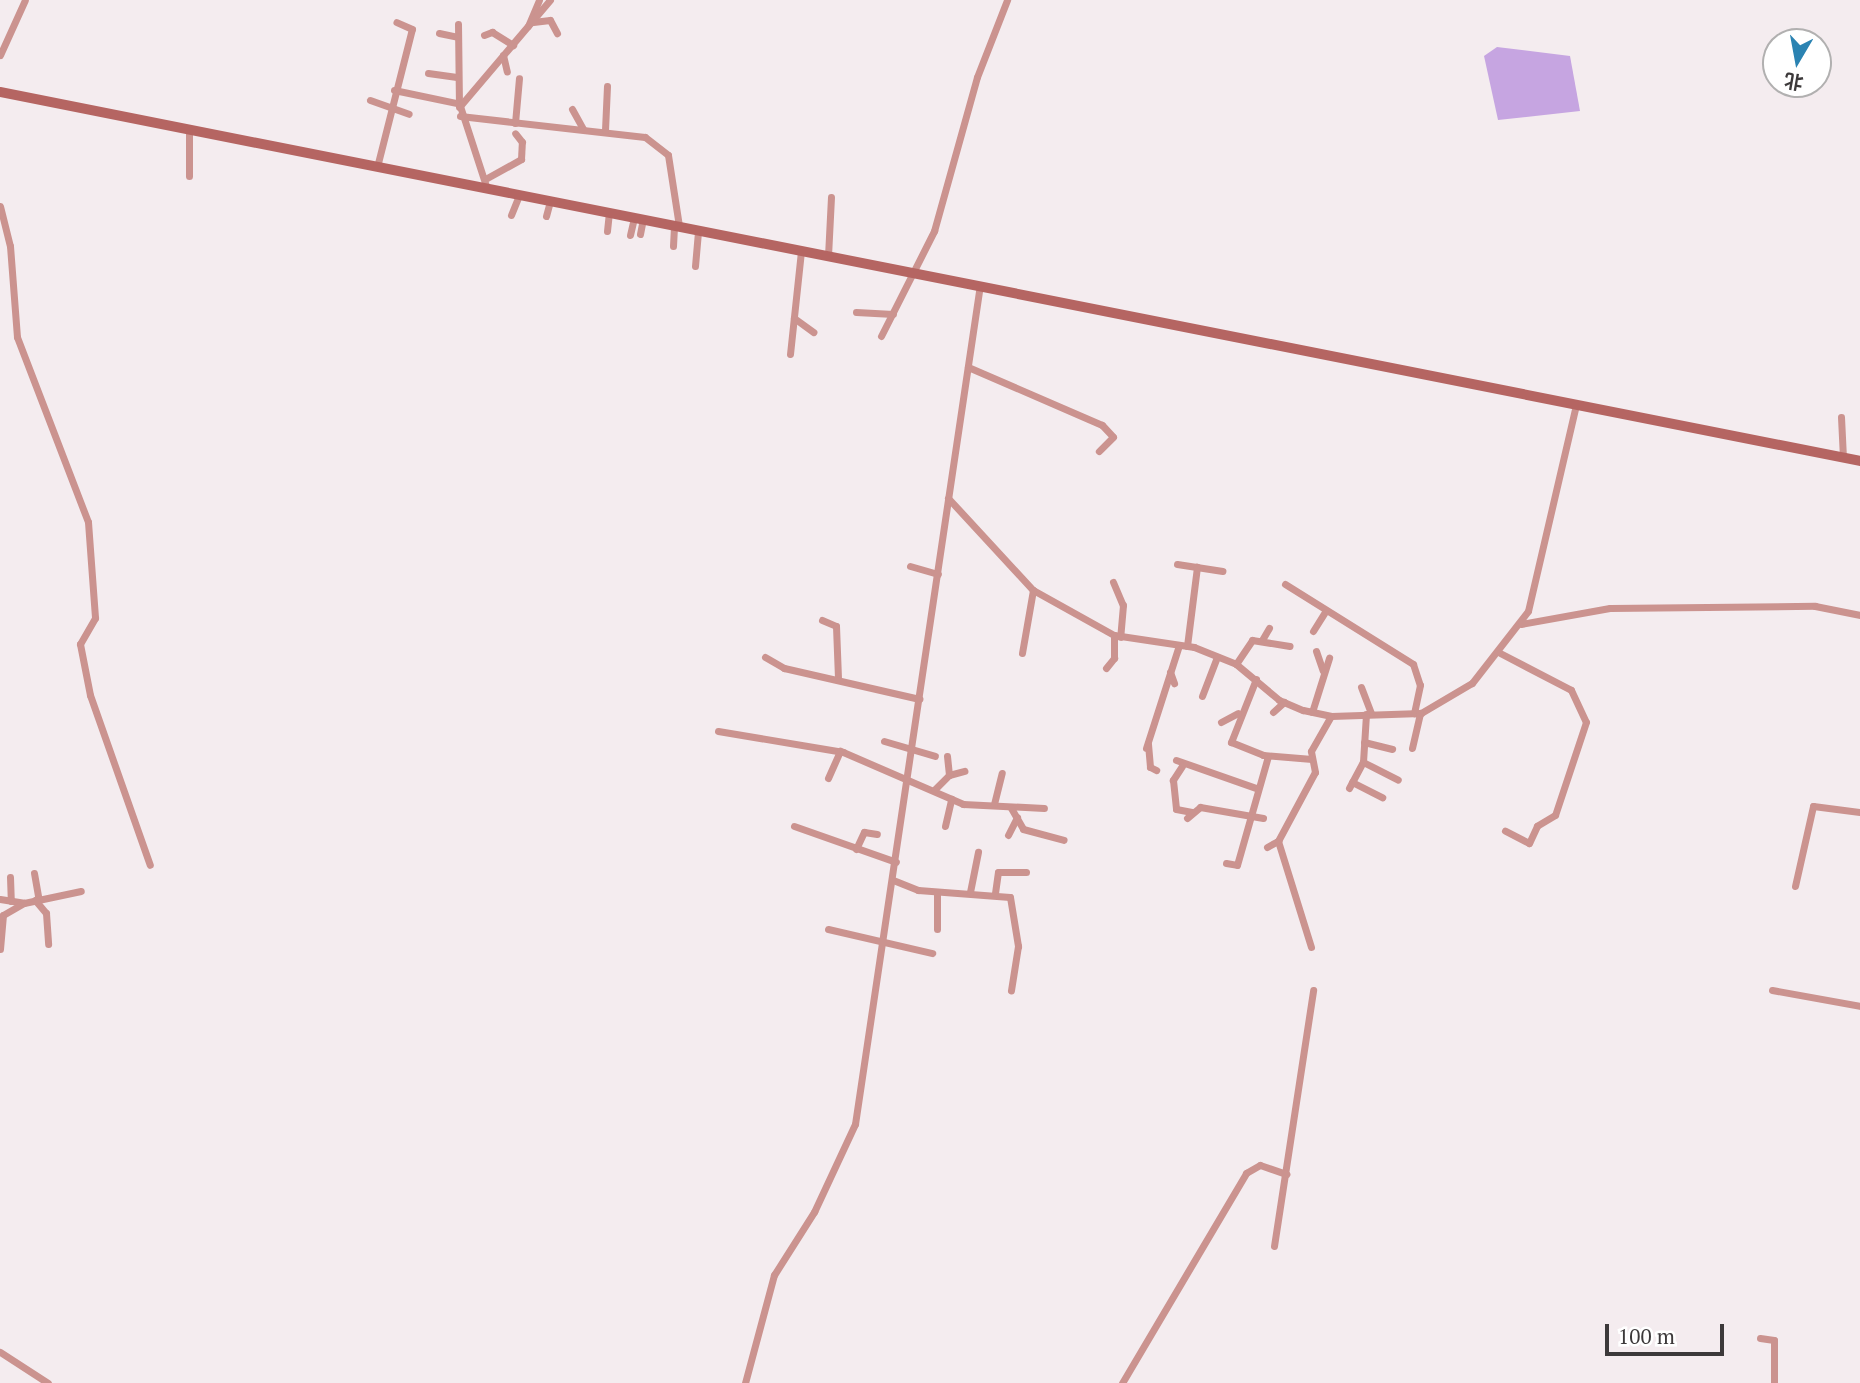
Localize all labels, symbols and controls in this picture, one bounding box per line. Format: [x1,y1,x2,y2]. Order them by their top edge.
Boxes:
north arrow [1762,28,1832,98]
text: 北 [1782,68,1805,96]
scale bar [1608,1310,1727,1354]
text: 100 m [1618,1322,1675,1350]

